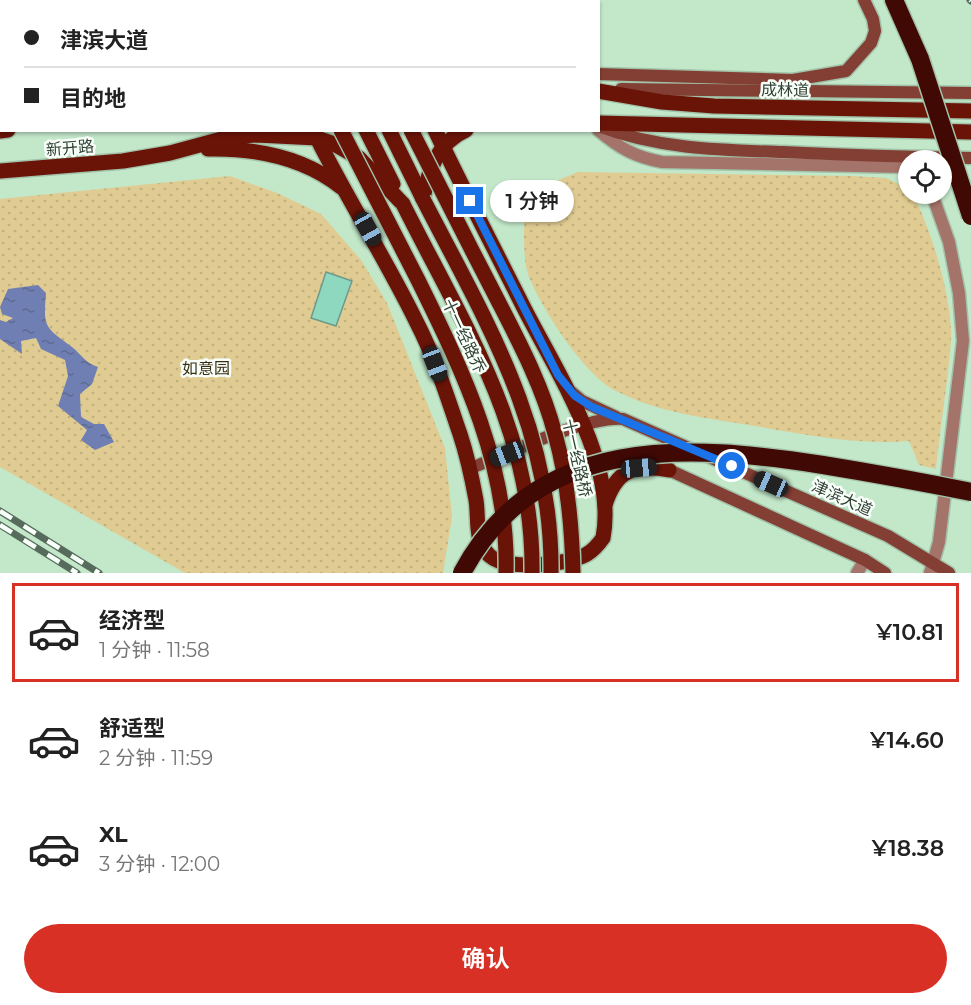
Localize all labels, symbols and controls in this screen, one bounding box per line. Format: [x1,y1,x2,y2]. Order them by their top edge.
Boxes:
text: 津滨大道 [60,27,148,54]
street label: 成林道 [761,80,809,100]
text: 目的地 [60,85,126,112]
street label: 新开路 [45,136,95,160]
map controls [898,150,952,204]
button: locate [898,150,952,204]
callout: 1 分钟 [491,180,575,222]
route end [456,187,483,214]
text: 1 分钟 [505,189,559,213]
car [351,209,385,249]
street label: 十一经路乔 [438,296,490,376]
car [420,344,450,384]
park label: 如意园 [182,359,230,378]
street label: 十一经路桥 [559,417,595,499]
car [487,439,527,469]
route start [718,452,745,479]
car [620,457,658,479]
car [751,468,791,500]
street label: 津滨大道 [809,476,875,520]
icon: car [27,606,81,660]
text: 经济型 [99,607,165,634]
text: ¥10.81 [876,619,944,646]
text: 1 分钟 · 11:58 [99,638,210,662]
icon: car [27,714,81,768]
text: 舒适型 [99,715,165,742]
text: ¥14.60 [870,727,944,754]
text: 2 分钟 · 11:59 [99,746,213,770]
text: XL [99,821,128,848]
icon: car [27,822,81,876]
text: ¥18.38 [872,835,944,862]
text: 3 分钟 · 12:00 [99,852,220,876]
button: 确认 [24,924,947,993]

